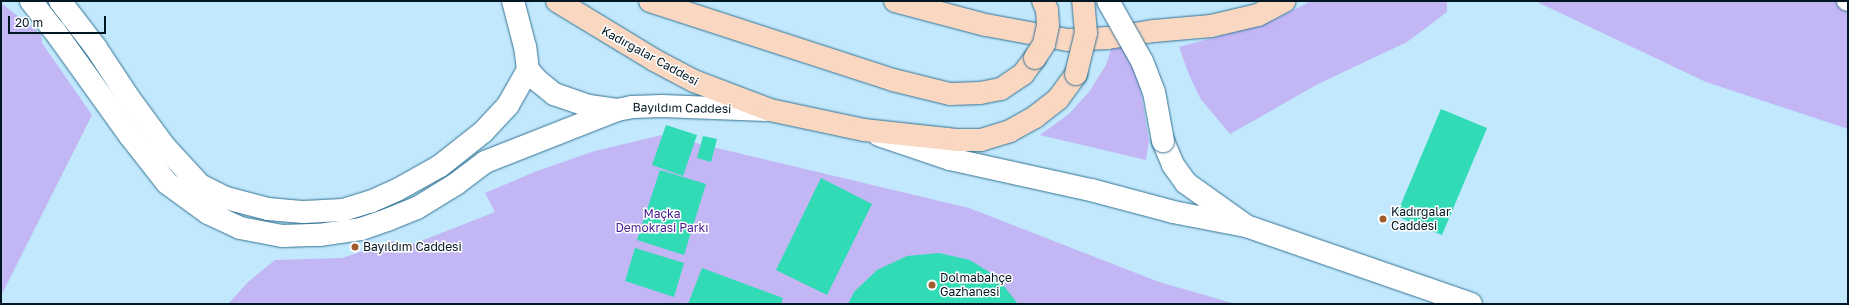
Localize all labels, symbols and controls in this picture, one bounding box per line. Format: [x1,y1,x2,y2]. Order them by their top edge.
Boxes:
scale bar [10,8,108,34]
text: 20 m [15,15,43,30]
street label: Kadırgalar Caddesi [599,23,701,89]
street label: Bayıldım Caddesi [633,100,731,116]
place label: Kadırgalar Caddesi [1391,205,1451,233]
park label: Maçka Demokrasi Parkı [615,207,709,235]
marker: Kadırgalar Caddesi [1378,214,1388,224]
place label: Bayıldım Caddesi [363,240,462,254]
marker: Bayıldım Caddesi [350,242,360,252]
place label: Dolmabahçe Gazhanesi [940,271,1012,299]
marker: Dolmabahçe Gazhanesi [927,280,937,290]

